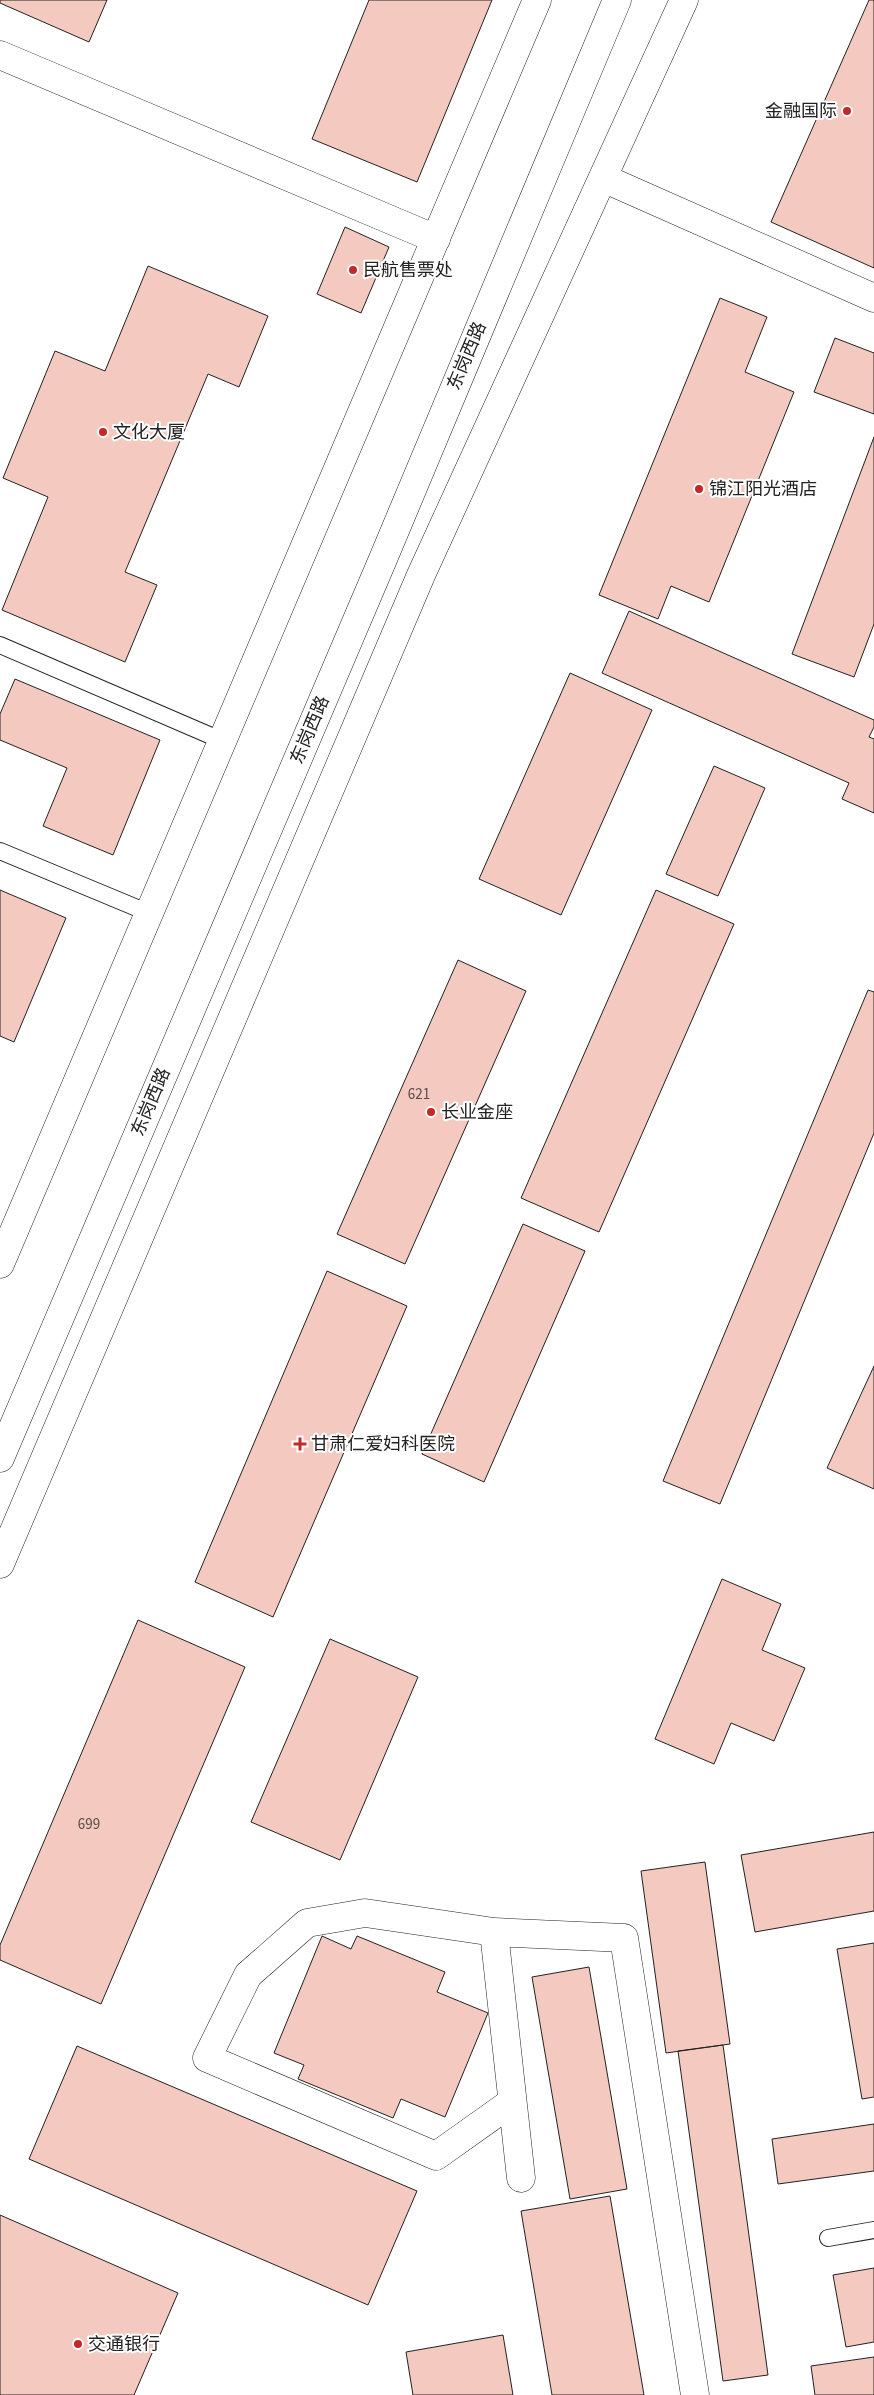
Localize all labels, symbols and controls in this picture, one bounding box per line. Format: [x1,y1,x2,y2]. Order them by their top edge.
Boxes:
place label: 金融国际 [765,99,837,124]
marker: 金融国际 [841,105,853,117]
place label: 民航售票处 [363,258,453,283]
marker: 民航售票处 [347,264,359,276]
street label: 东岗西路 [441,318,493,394]
place label: 文化大厦 [113,420,185,445]
marker: 文化大厦 [97,426,109,438]
place label: 锦江阳光酒店 [709,477,817,502]
marker: 锦江阳光酒店 [693,483,705,495]
street label: 东岗西路 [284,692,336,768]
street label: 东岗西路 [125,1064,177,1140]
house number: 621 [408,1084,430,1105]
place label: 长业金座 [441,1100,513,1125]
marker: 长业金座 [425,1106,437,1118]
place label: 甘肃仁爱妇科医院 [311,1432,455,1457]
marker: 甘肃仁爱妇科医院 [293,1437,307,1451]
house number: 699 [78,1814,100,1835]
place label: 交通银行 [88,2332,160,2357]
marker: 交通银行 [72,2338,84,2350]

